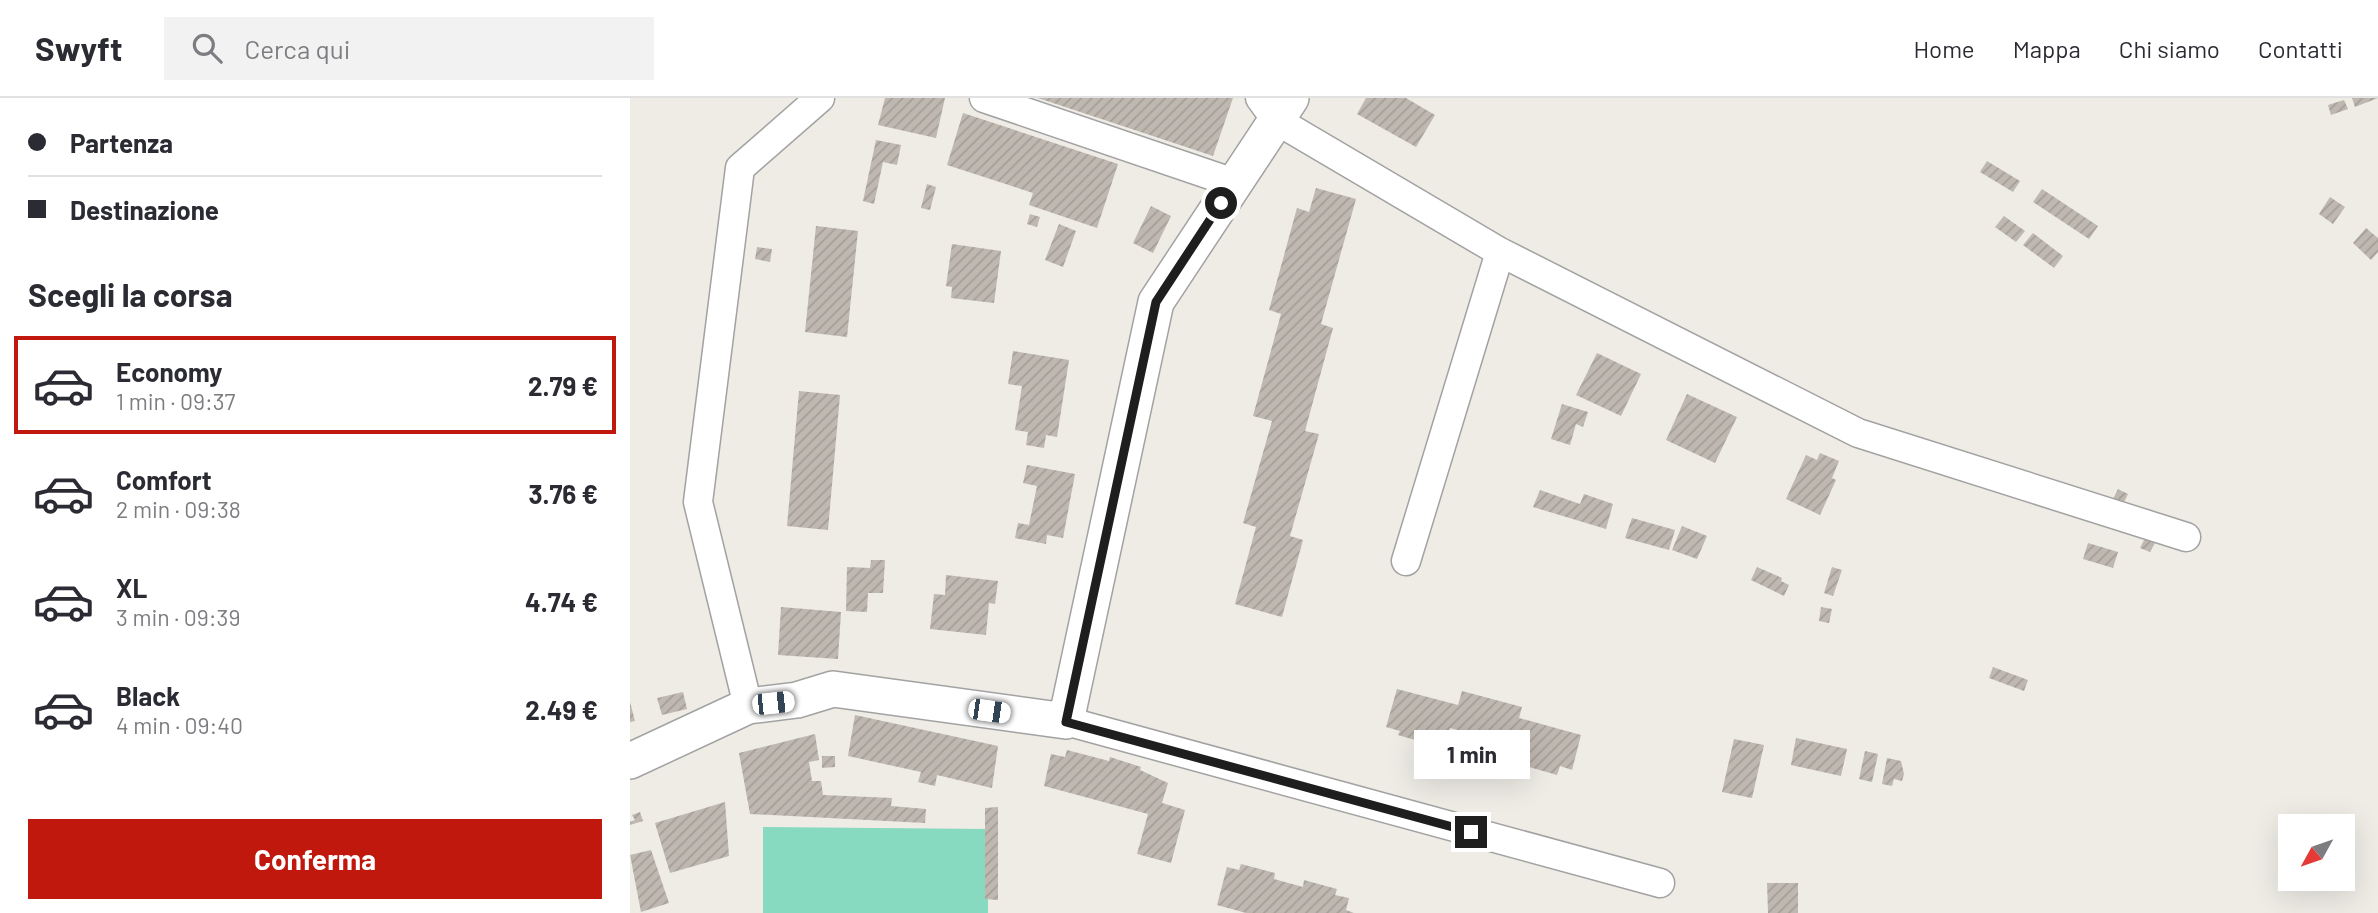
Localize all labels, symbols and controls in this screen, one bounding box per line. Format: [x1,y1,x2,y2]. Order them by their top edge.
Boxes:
search box [164,17,654,80]
text: Swyft [35,28,122,68]
icon: search [188,29,226,67]
text: Cerca qui [244,33,350,64]
text: Home [1913,34,1975,63]
text: Mappa [2013,34,2081,63]
text: Chi siamo [2119,34,2220,63]
text: Contatti [2258,34,2343,63]
text: Partenza [70,127,173,158]
route start [1205,187,1237,219]
text: Destinazione [70,194,219,225]
text: Scegli la corsa [28,275,233,313]
icon: car [32,354,95,417]
text: Economy [116,356,222,387]
text: 2.79 € [528,370,598,401]
text: 1 min · 09:37 [116,387,235,415]
icon: car [32,462,95,525]
text: Comfort [116,464,212,495]
text: 3.76 € [528,478,598,509]
text: 2 min · 09:38 [116,495,241,523]
icon: car [32,570,95,633]
text: XL [116,572,147,603]
text: 4.74 € [525,586,598,617]
text: 3 min · 09:39 [116,603,240,631]
icon: car [32,678,95,741]
text: Black [116,680,180,711]
car [752,690,795,716]
text: 2.49 € [525,694,598,725]
car [967,698,1012,724]
text: 4 min · 09:40 [116,711,243,739]
callout: 1 min [1413,730,1529,780]
text: 1 min [1447,740,1497,768]
north arrow [2278,814,2356,891]
map controls [2278,814,2355,891]
route end [1455,816,1487,848]
button: Conferma [28,819,602,899]

